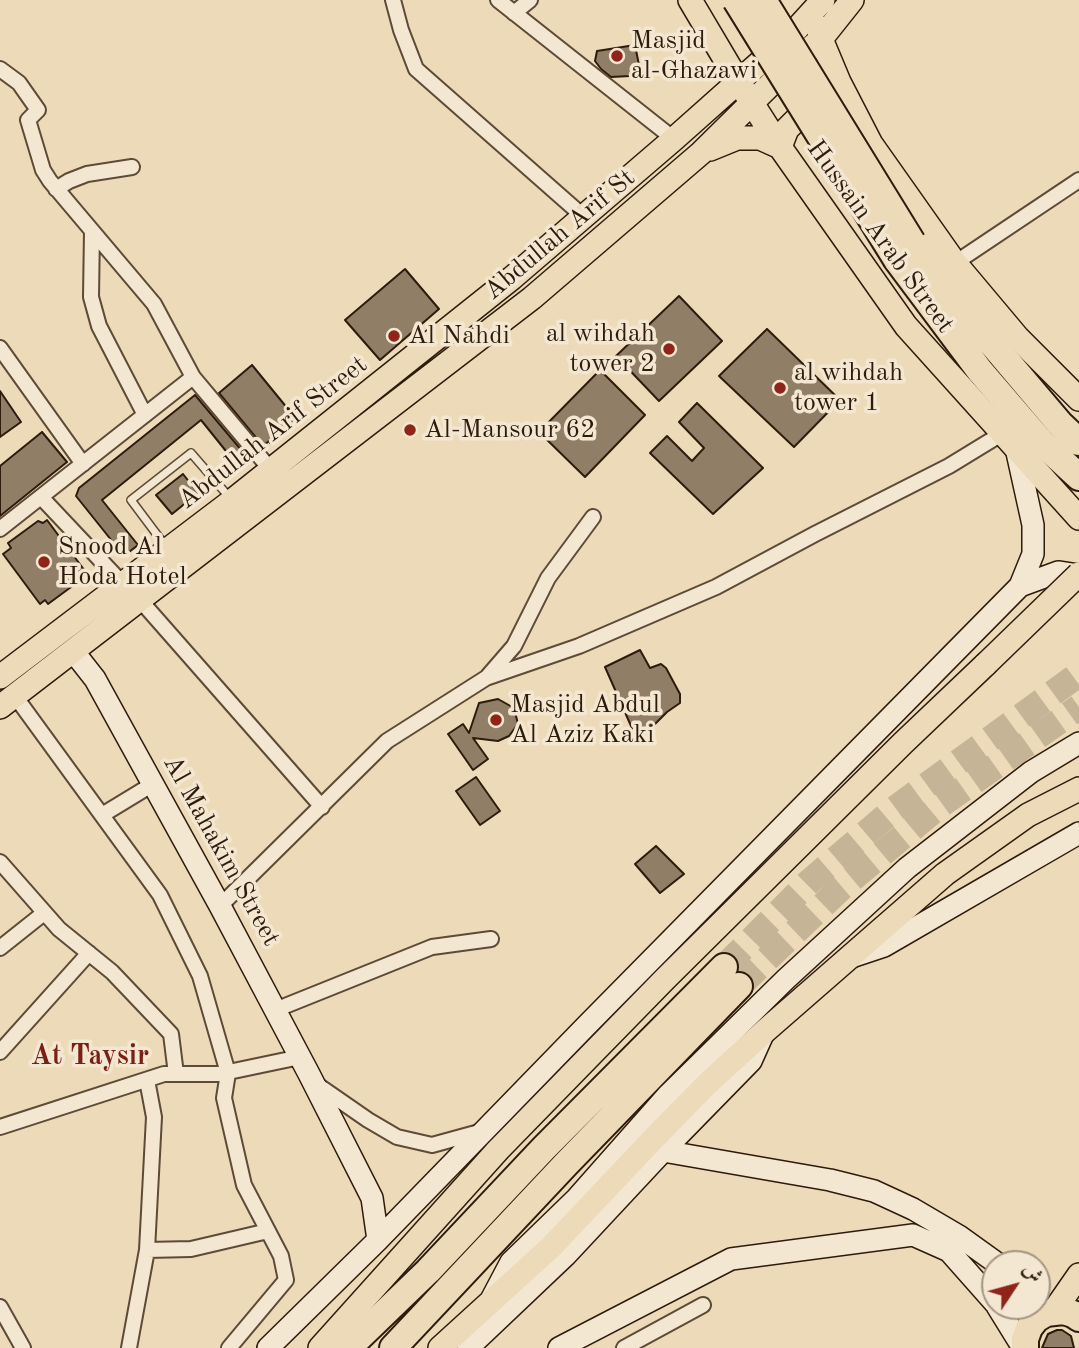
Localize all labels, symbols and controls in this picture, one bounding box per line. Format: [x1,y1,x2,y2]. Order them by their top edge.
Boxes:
place label: Masjid al-Ghazawi [631,25,757,86]
marker: Masjid al-Ghazawi [609,48,625,64]
street label: Hussain Arab Street [799,134,961,340]
street label: Abdullah Arif St [478,163,642,307]
place label: al wihdah tower 2 [546,318,655,380]
place label: Al Nahdi [408,320,510,352]
marker: Al Nahdi [386,328,402,344]
marker: al wihdah tower 2 [661,341,677,357]
street label: Abdullah Arif Street [172,350,374,516]
place label: al wihdah tower 1 [794,357,903,418]
marker: al wihdah tower 1 [772,380,788,396]
place label: Al-Mansour 62 [424,414,595,446]
marker: Al-Mansour 62 [402,422,418,438]
place label: Snood Al Hoda Hotel [58,531,187,592]
marker: Snood Al Hoda Hotel [36,554,52,570]
place label: Masjid Abdul Al Aziz Kaki [510,689,660,750]
marker: Masjid Abdul Al Aziz Kaki [488,712,504,728]
street label: Al Mahakim Street [156,750,286,952]
district label: At Taysir [31,1040,149,1074]
north arrow [981,1250,1051,1320]
text: ش [1019,1260,1045,1287]

